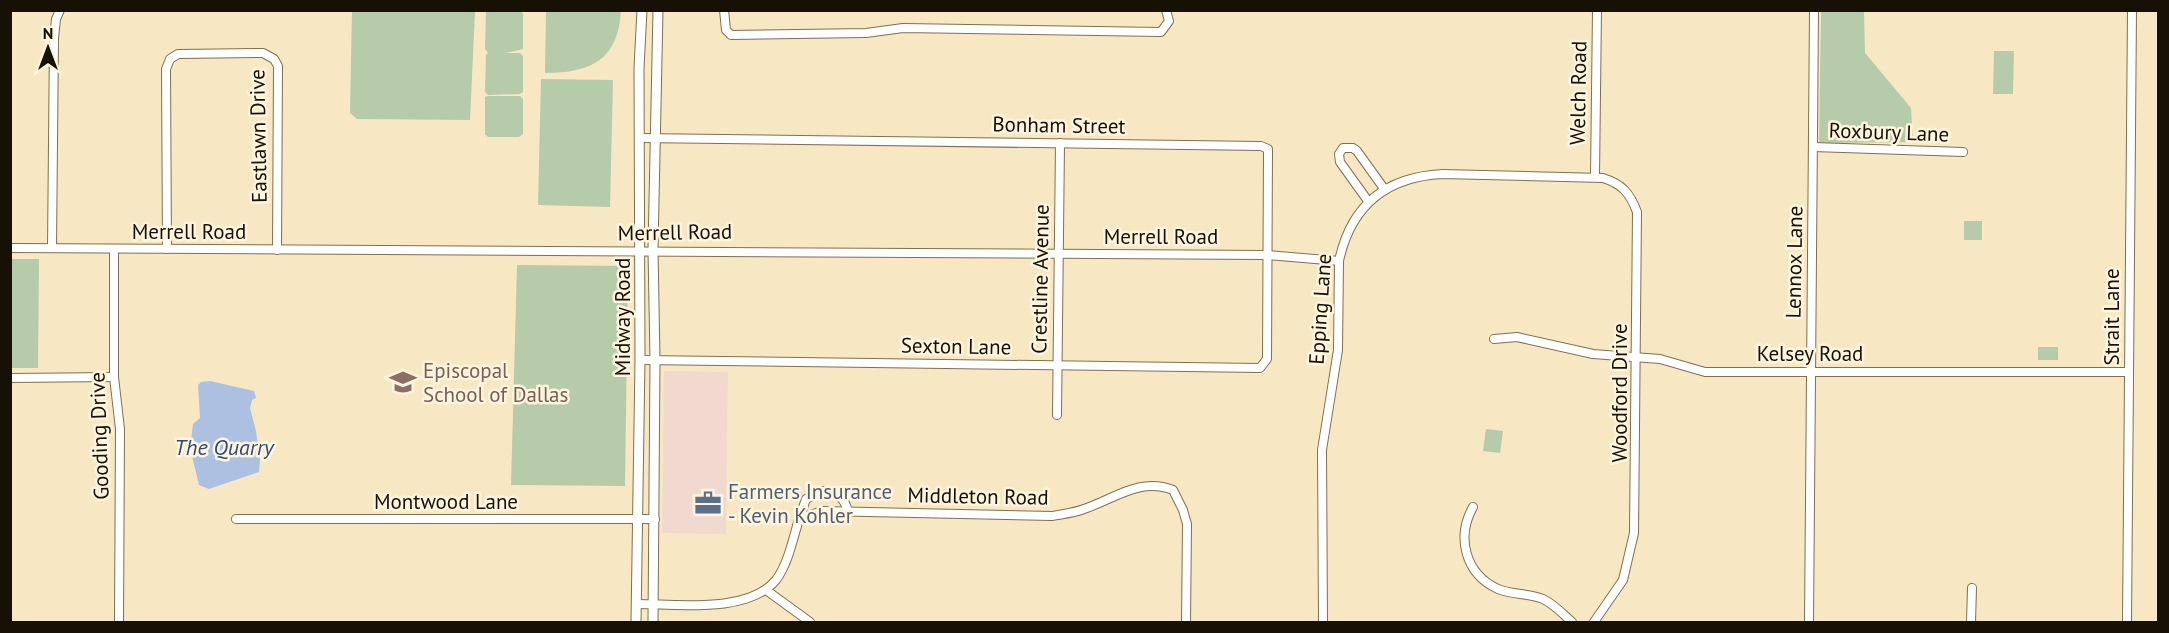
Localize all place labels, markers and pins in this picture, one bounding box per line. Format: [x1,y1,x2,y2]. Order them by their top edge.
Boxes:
place label: Episcopal School of Dallas [423,357,568,408]
school or university icon: Episcopal School of Dallas [388,367,418,397]
place label: Farmers Insurance - Kevin Kohler [728,478,892,529]
office icon: Farmers Insurance - Kevin Kohler [693,488,723,518]

